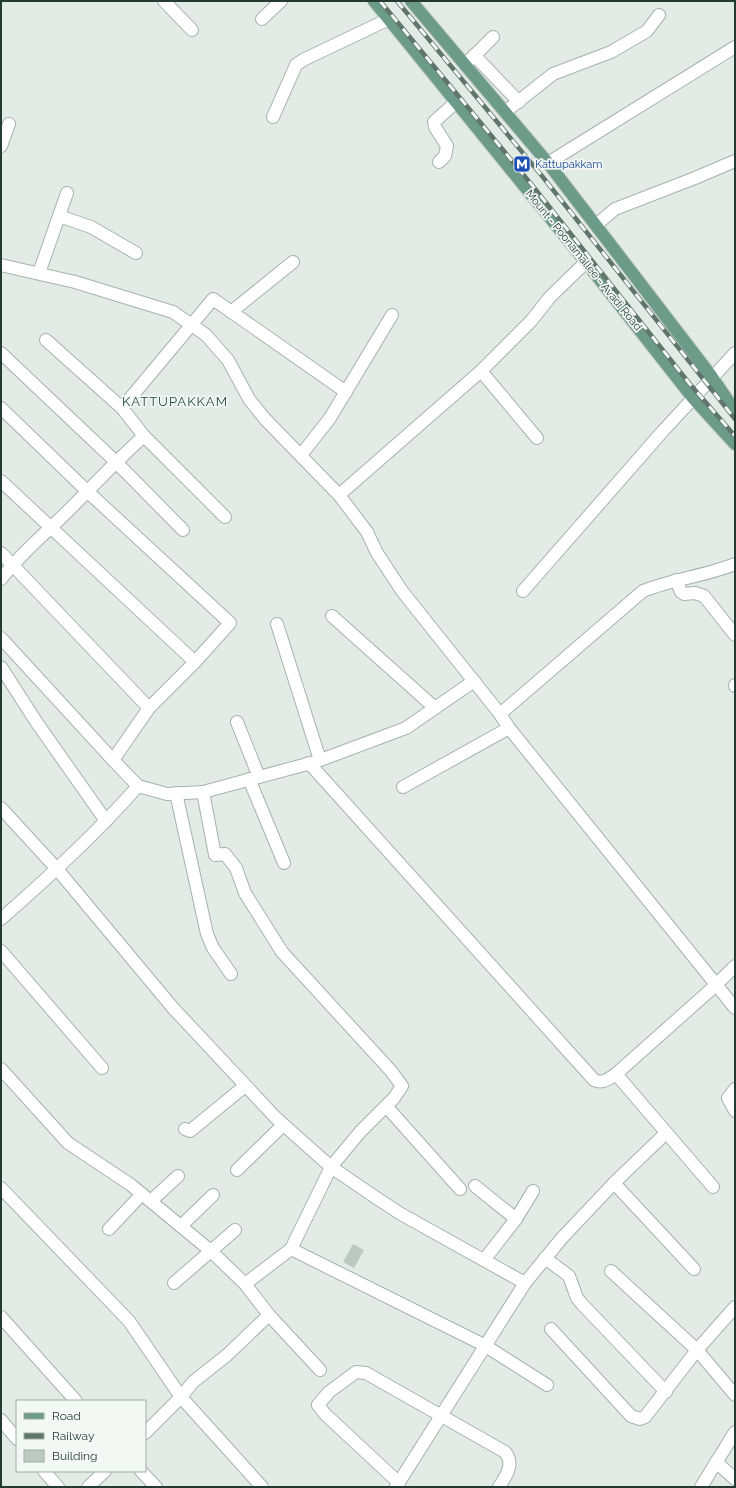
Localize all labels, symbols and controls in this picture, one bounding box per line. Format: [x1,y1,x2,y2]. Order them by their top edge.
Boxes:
metro station icon: Kattupakkam [512,154,532,174]
place label: Kattupakkam [535,158,602,171]
street label: Mount - Poonamallee - Avadi Road [523,187,645,333]
district label: KATTUPAKKAM [122,394,228,409]
legend [16,1400,146,1472]
text: Road [52,1409,81,1423]
text: Railway [52,1429,95,1443]
text: Building [52,1449,98,1463]

